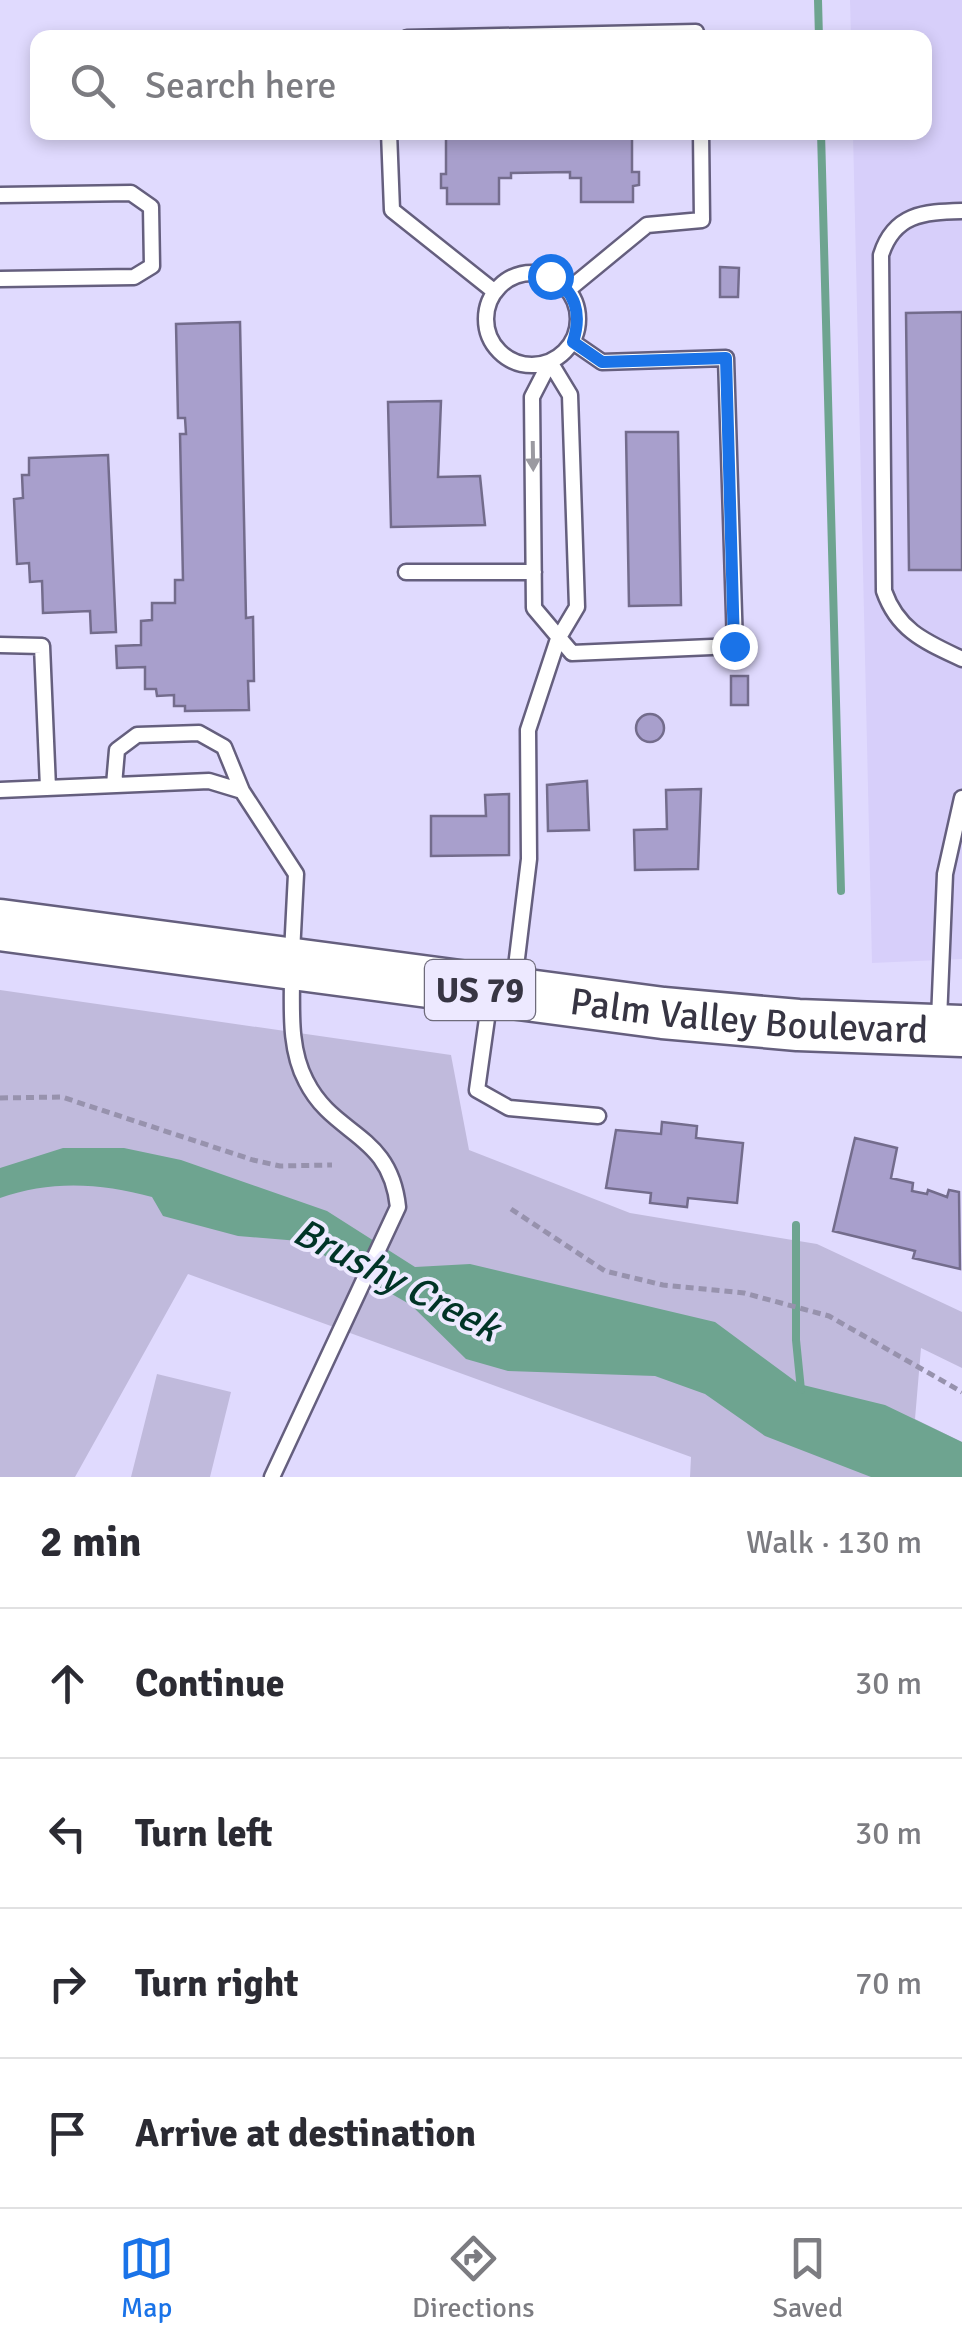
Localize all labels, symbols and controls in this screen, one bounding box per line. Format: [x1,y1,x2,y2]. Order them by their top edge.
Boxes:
search box [30,30,932,140]
icon: search [65,58,120,113]
text: Search here [145,62,337,109]
route start [528,254,574,300]
one-way arrow [525,440,541,472]
route end [712,624,758,670]
road number: US 79 [425,960,535,1020]
street label: Palm Valley Boulevard [567,978,929,1054]
water label: Brushy Creek [285,1207,511,1354]
text: 2 min [40,1517,141,1568]
text: Walk · 130 m [746,1523,922,1562]
icon: ahead [40,1656,95,1711]
text: Continue [135,1660,285,1707]
text: 30 m [855,1664,922,1703]
icon: left [40,1806,95,1861]
text: Turn left [135,1810,273,1857]
text: 30 m [855,1814,922,1853]
icon: right [40,1956,95,2011]
text: Turn right [135,1960,299,2007]
text: 70 m [855,1964,922,2003]
icon: arrive [40,2106,95,2161]
text: Arrive at destination [135,2110,476,2157]
tab: Map [119,2231,174,2325]
tab: Directions [412,2231,534,2325]
tab: Saved [772,2231,843,2325]

